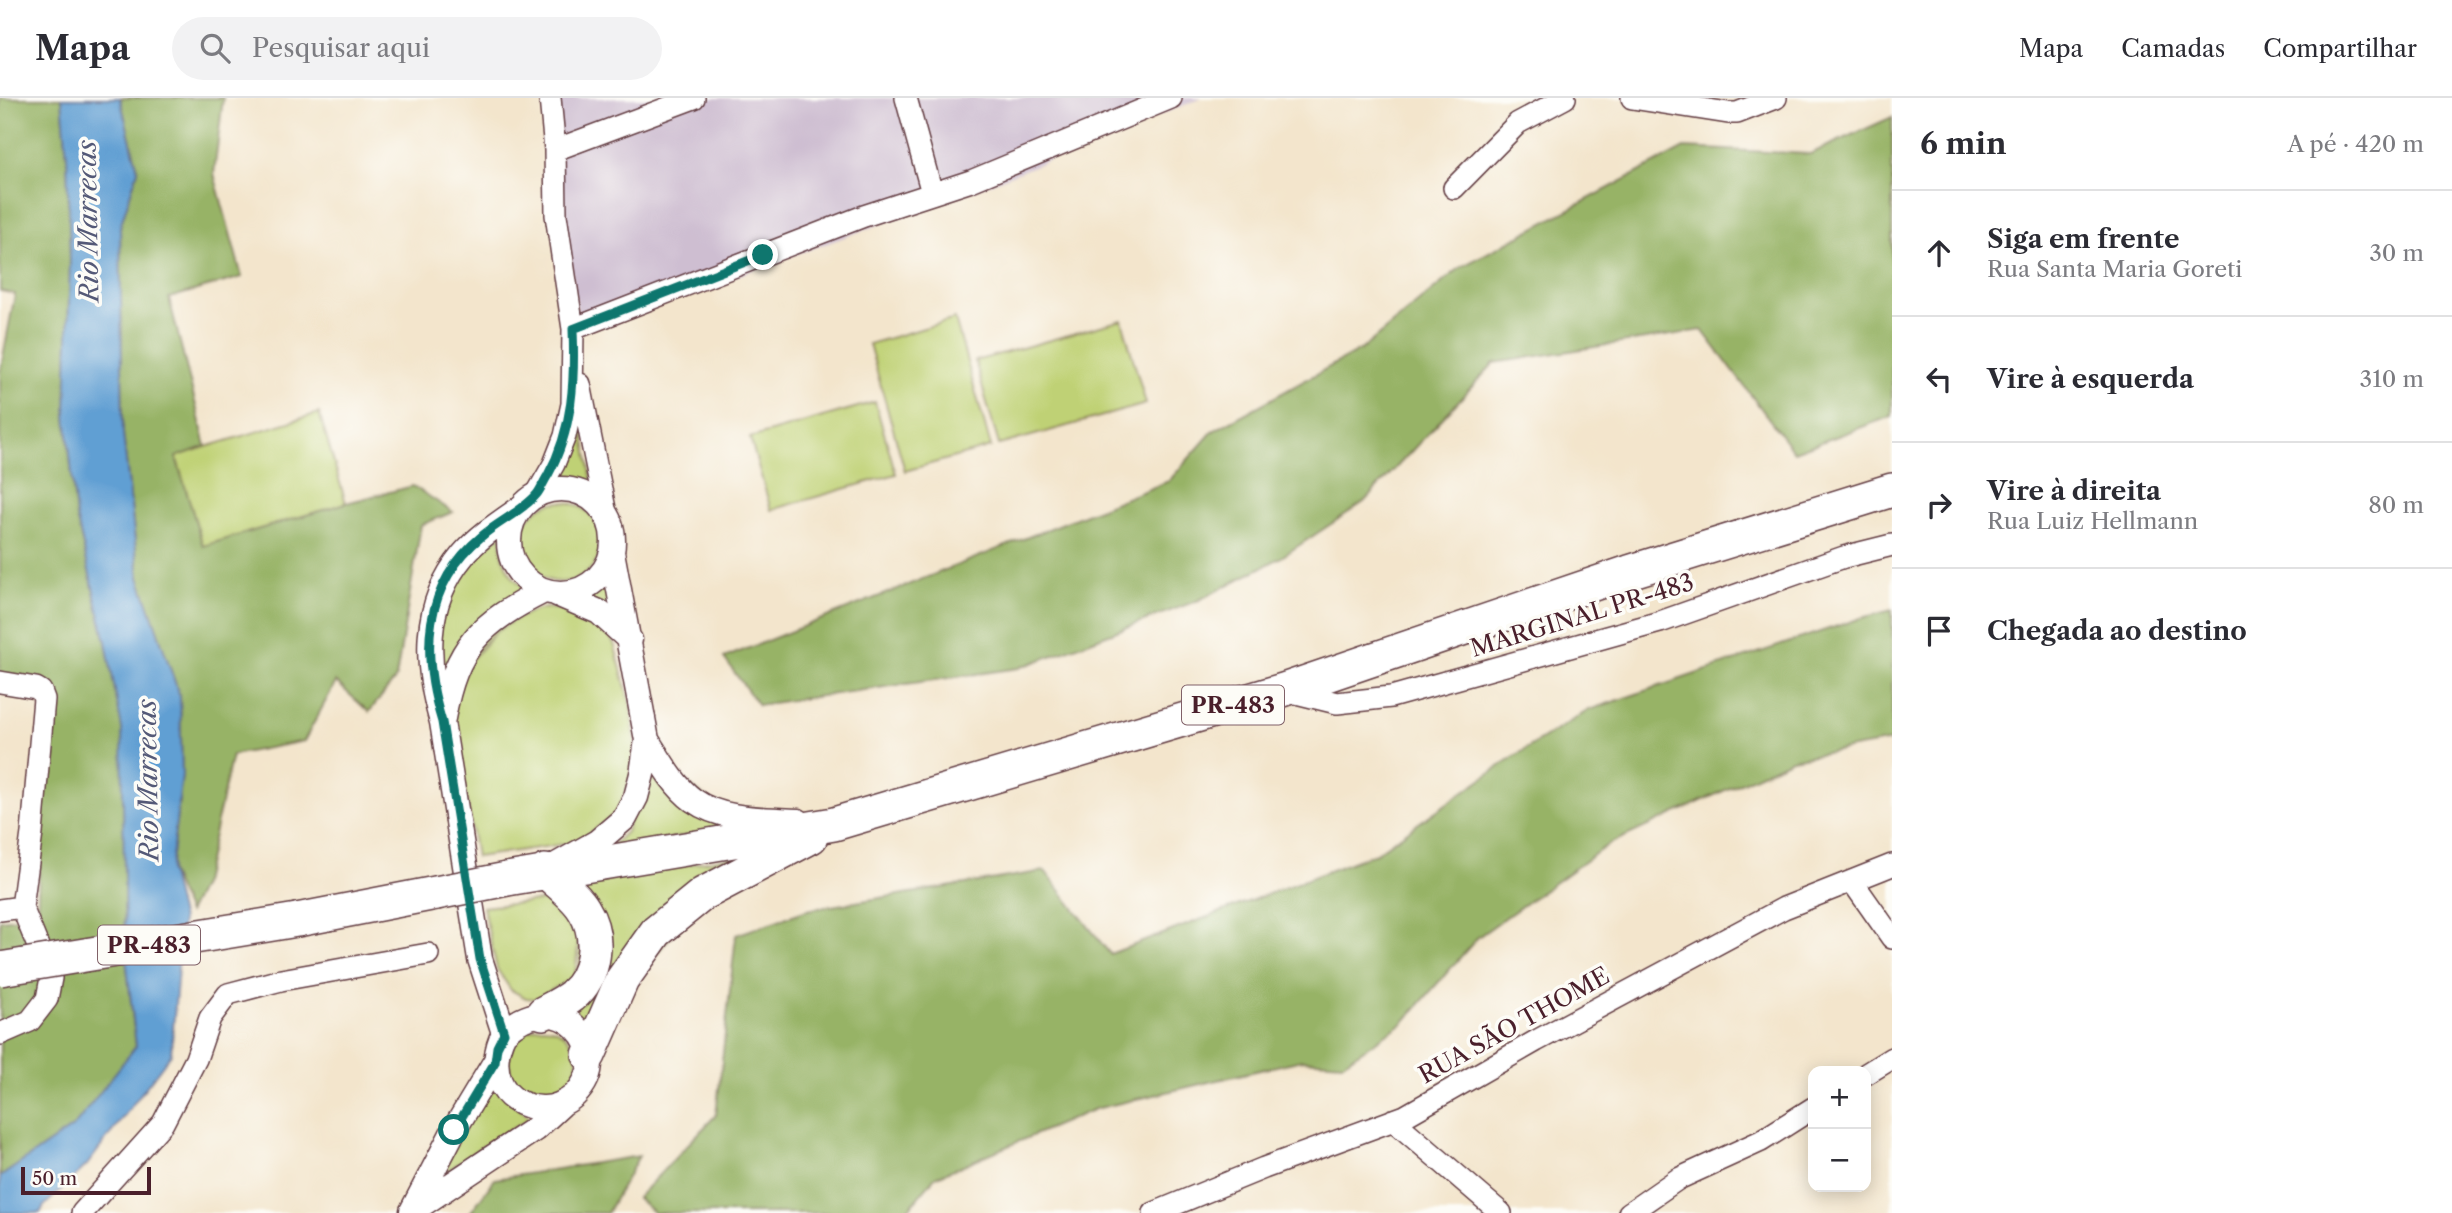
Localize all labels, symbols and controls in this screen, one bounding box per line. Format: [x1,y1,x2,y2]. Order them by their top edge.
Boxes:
search box [172,17,662,80]
text: Mapa [35,28,130,69]
icon: search [196,29,234,67]
text: Pesquisar aqui [252,32,430,64]
text: Mapa [2019,34,2083,63]
text: Camadas [2121,34,2225,63]
text: Compartilhar [2263,34,2417,63]
text: 6 min [1920,125,2007,162]
text: A pé · 420 m [2287,130,2424,158]
water label: Rio Marrecas [71,139,105,304]
text: Siga em frente [1987,223,2180,255]
icon: ahead [1920,234,1958,272]
route end [747,239,778,270]
text: 30 m [2369,239,2424,267]
text: Rua Santa Maria Goreti [1987,255,2242,283]
icon: left [1920,360,1958,398]
text: Vire à esquerda [1987,363,2194,395]
text: 310 m [2360,365,2424,393]
text: Vire à direita [1987,475,2161,507]
icon: right [1920,486,1958,524]
text: 80 m [2368,491,2424,519]
text: Rua Luiz Hellmann [1987,507,2198,535]
street label: MARGINAL PR-483 [1467,567,1697,663]
icon: arrive [1920,612,1958,650]
text: Chegada ao destino [1987,615,2247,647]
road number: PR-483 [1182,685,1284,724]
water label: Rio Marrecas [131,698,165,863]
road number: PR-483 [98,926,200,964]
street label: RUA SÃO THOME [1414,961,1614,1089]
map controls [1808,1066,1871,1192]
button: + [1808,1066,1871,1129]
route start [438,1114,469,1145]
button: − [1808,1129,1871,1192]
scale bar [21,1164,150,1196]
text: 50 m [32,1167,77,1190]

